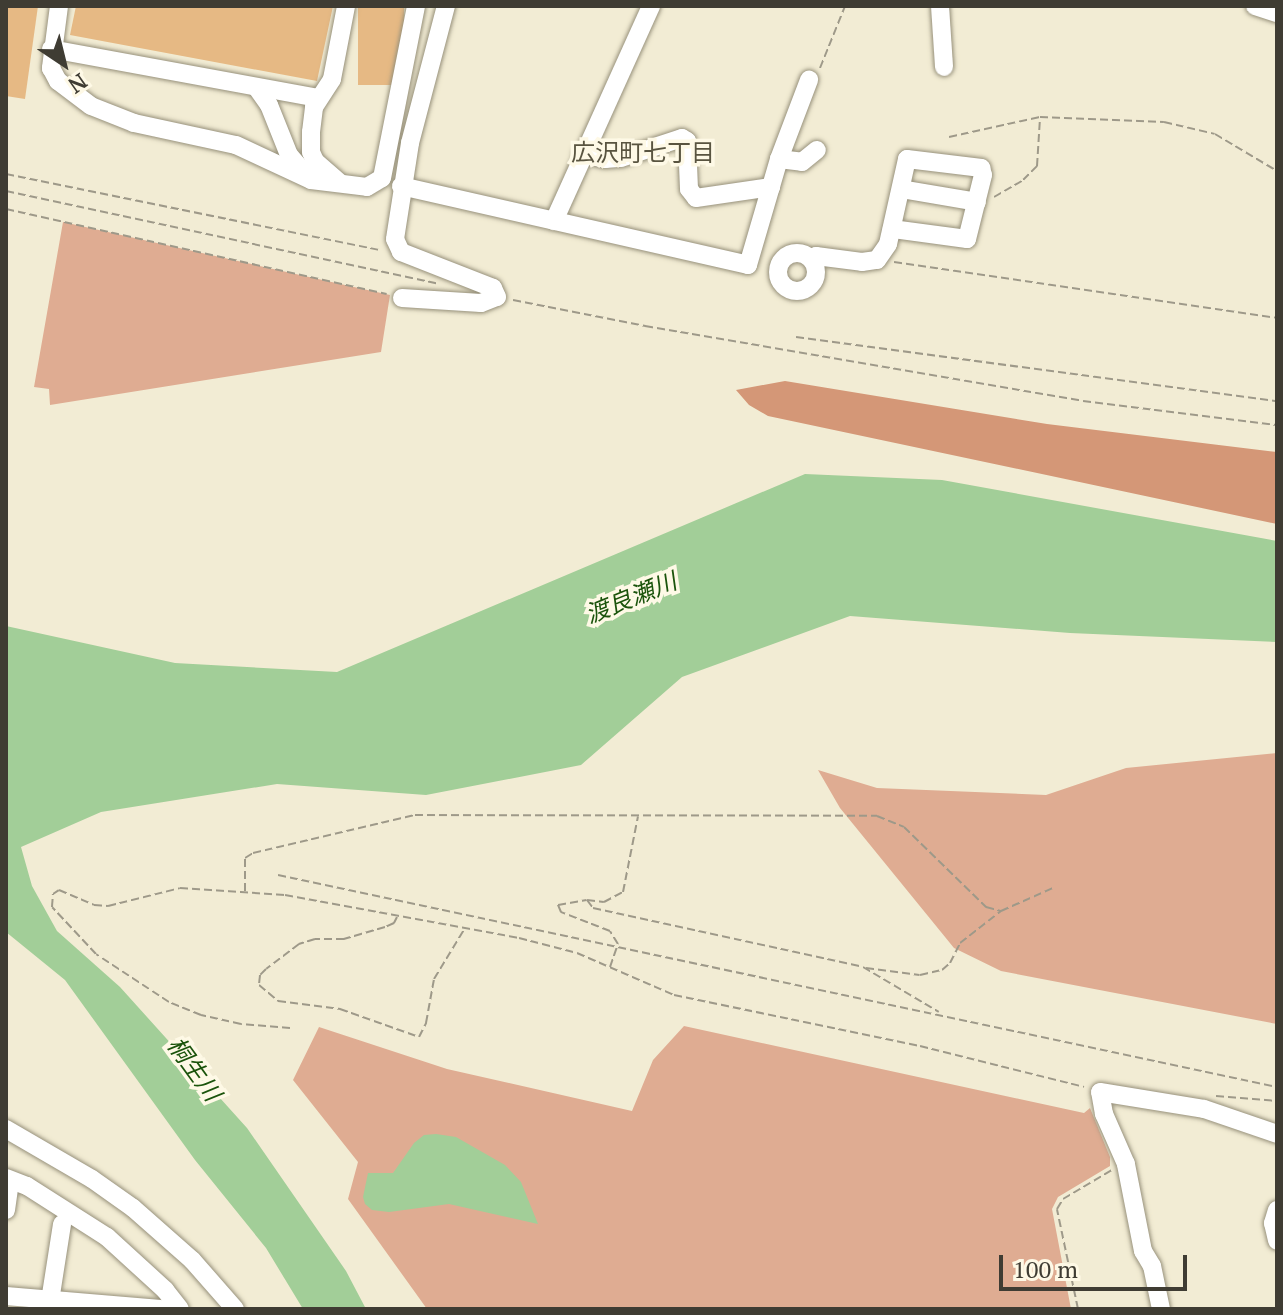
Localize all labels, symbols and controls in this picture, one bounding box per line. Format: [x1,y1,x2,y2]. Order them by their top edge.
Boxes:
north arrow [24,24,104,104]
text: N [63,67,93,101]
district label: 広沢町七丁目 [571,139,715,167]
water label: 渡良瀬川 [581,567,681,629]
water label: 桐生川 [161,1031,227,1107]
scale bar [1003,1239,1191,1289]
text: 100 m [1013,1253,1078,1285]

